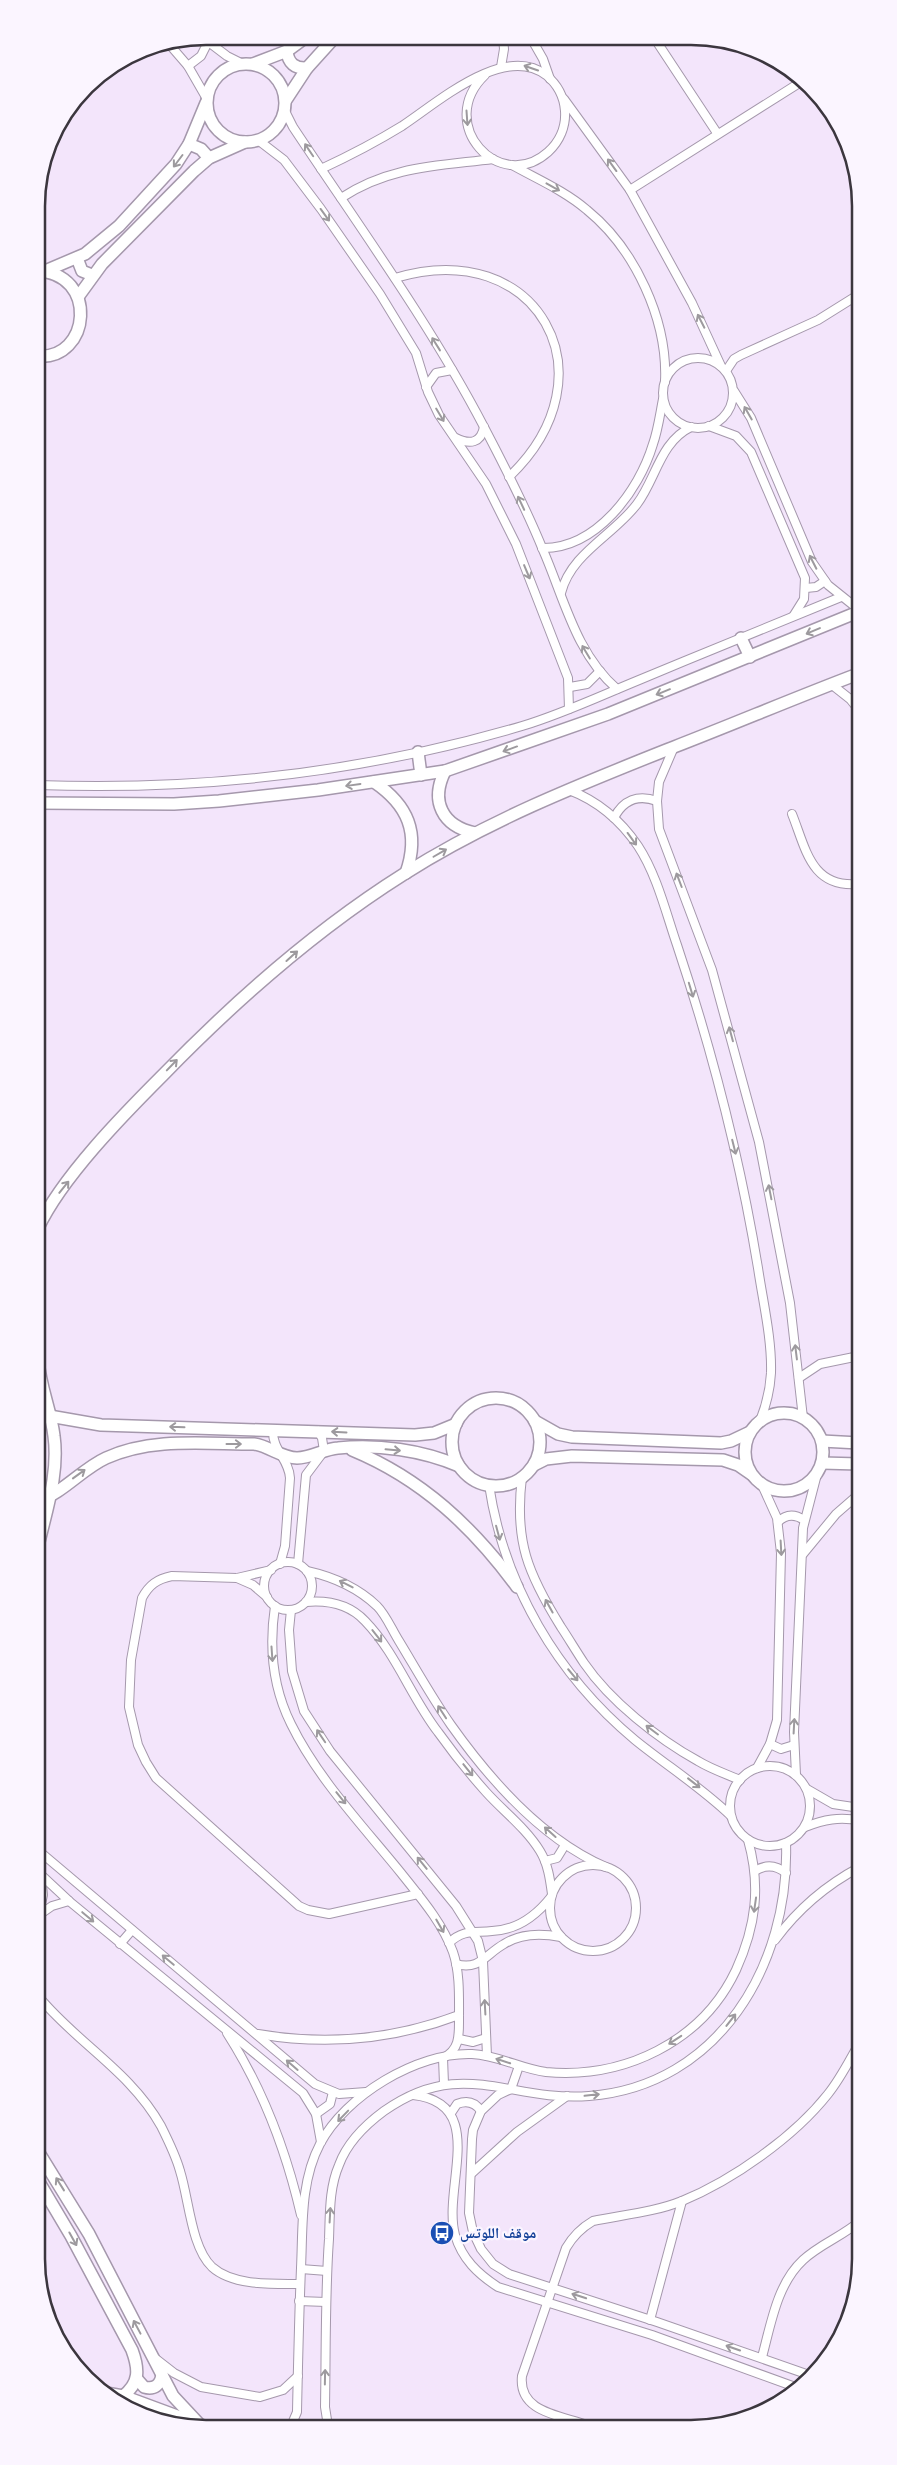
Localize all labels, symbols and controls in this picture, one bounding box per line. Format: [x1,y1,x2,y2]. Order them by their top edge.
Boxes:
one-way arrow [523,63,539,72]
one-way arrow [462,110,471,126]
one-way arrow [304,143,314,157]
one-way arrow [172,154,183,167]
one-way arrow [607,158,617,172]
one-way arrow [545,183,560,193]
one-way arrow [319,208,330,221]
one-way arrow [696,314,705,329]
one-way arrow [431,338,441,352]
one-way arrow [743,406,752,421]
one-way arrow [435,407,445,422]
one-way arrow [516,496,526,511]
one-way arrow [808,555,817,570]
one-way arrow [524,564,533,579]
one-way arrow [806,626,821,636]
one-way arrow [580,645,590,659]
one-way arrow [655,688,671,697]
one-way arrow [503,745,519,754]
one-way arrow [345,780,361,790]
one-way arrow [627,832,637,846]
one-way arrow [432,848,447,858]
one-way arrow [674,873,683,888]
one-way arrow [286,950,299,962]
one-way arrow [687,981,697,997]
one-way arrow [726,1027,735,1043]
one-way arrow [166,1059,178,1072]
one-way arrow [730,1138,739,1154]
one-way arrow [59,1181,70,1194]
one-way arrow [764,1184,774,1200]
one-way arrow [791,1344,801,1360]
one-way arrow [169,1422,185,1432]
one-way arrow [331,1427,347,1436]
one-way arrow [226,1439,242,1449]
one-way arrow [384,1445,400,1455]
one-way arrow [72,1469,86,1479]
one-way arrow [494,1524,503,1540]
one-way arrow [776,1539,786,1555]
one-way arrow [339,1579,354,1588]
one-way arrow [544,1599,554,1614]
one-way arrow [371,1629,382,1642]
one-way arrow [267,1646,277,1662]
one-way arrow [567,1669,579,1682]
one-way arrow [437,1705,447,1719]
one-way arrow [790,1719,799,1735]
one-way arrow [645,1725,659,1735]
one-way arrow [315,1730,325,1744]
one-way arrow [462,1763,473,1776]
one-way arrow [687,1777,700,1788]
one-way arrow [335,1791,346,1804]
one-way arrow [543,1827,556,1838]
one-way arrow [417,1856,427,1870]
one-way arrow [750,1896,760,1912]
one-way arrow [82,1912,95,1923]
one-way arrow [436,1919,446,1933]
one-way arrow [162,1955,175,1966]
one-way arrow [481,1999,490,2015]
one-way arrow [726,2014,737,2027]
one-way arrow [669,2036,683,2046]
one-way arrow [496,2056,512,2065]
one-way arrow [286,2059,299,2070]
one-way arrow [584,2090,600,2100]
one-way arrow [337,2110,349,2122]
one-way arrow [54,2177,64,2191]
one-way arrow [326,2207,335,2223]
bus stop icon: موقف اللوتس [429,2220,455,2246]
place label: موقف اللوتس [460,2225,536,2244]
one-way arrow [68,2232,78,2247]
one-way arrow [572,2291,588,2300]
one-way arrow [132,2320,141,2335]
one-way arrow [726,2342,742,2352]
one-way arrow [320,2369,330,2386]

